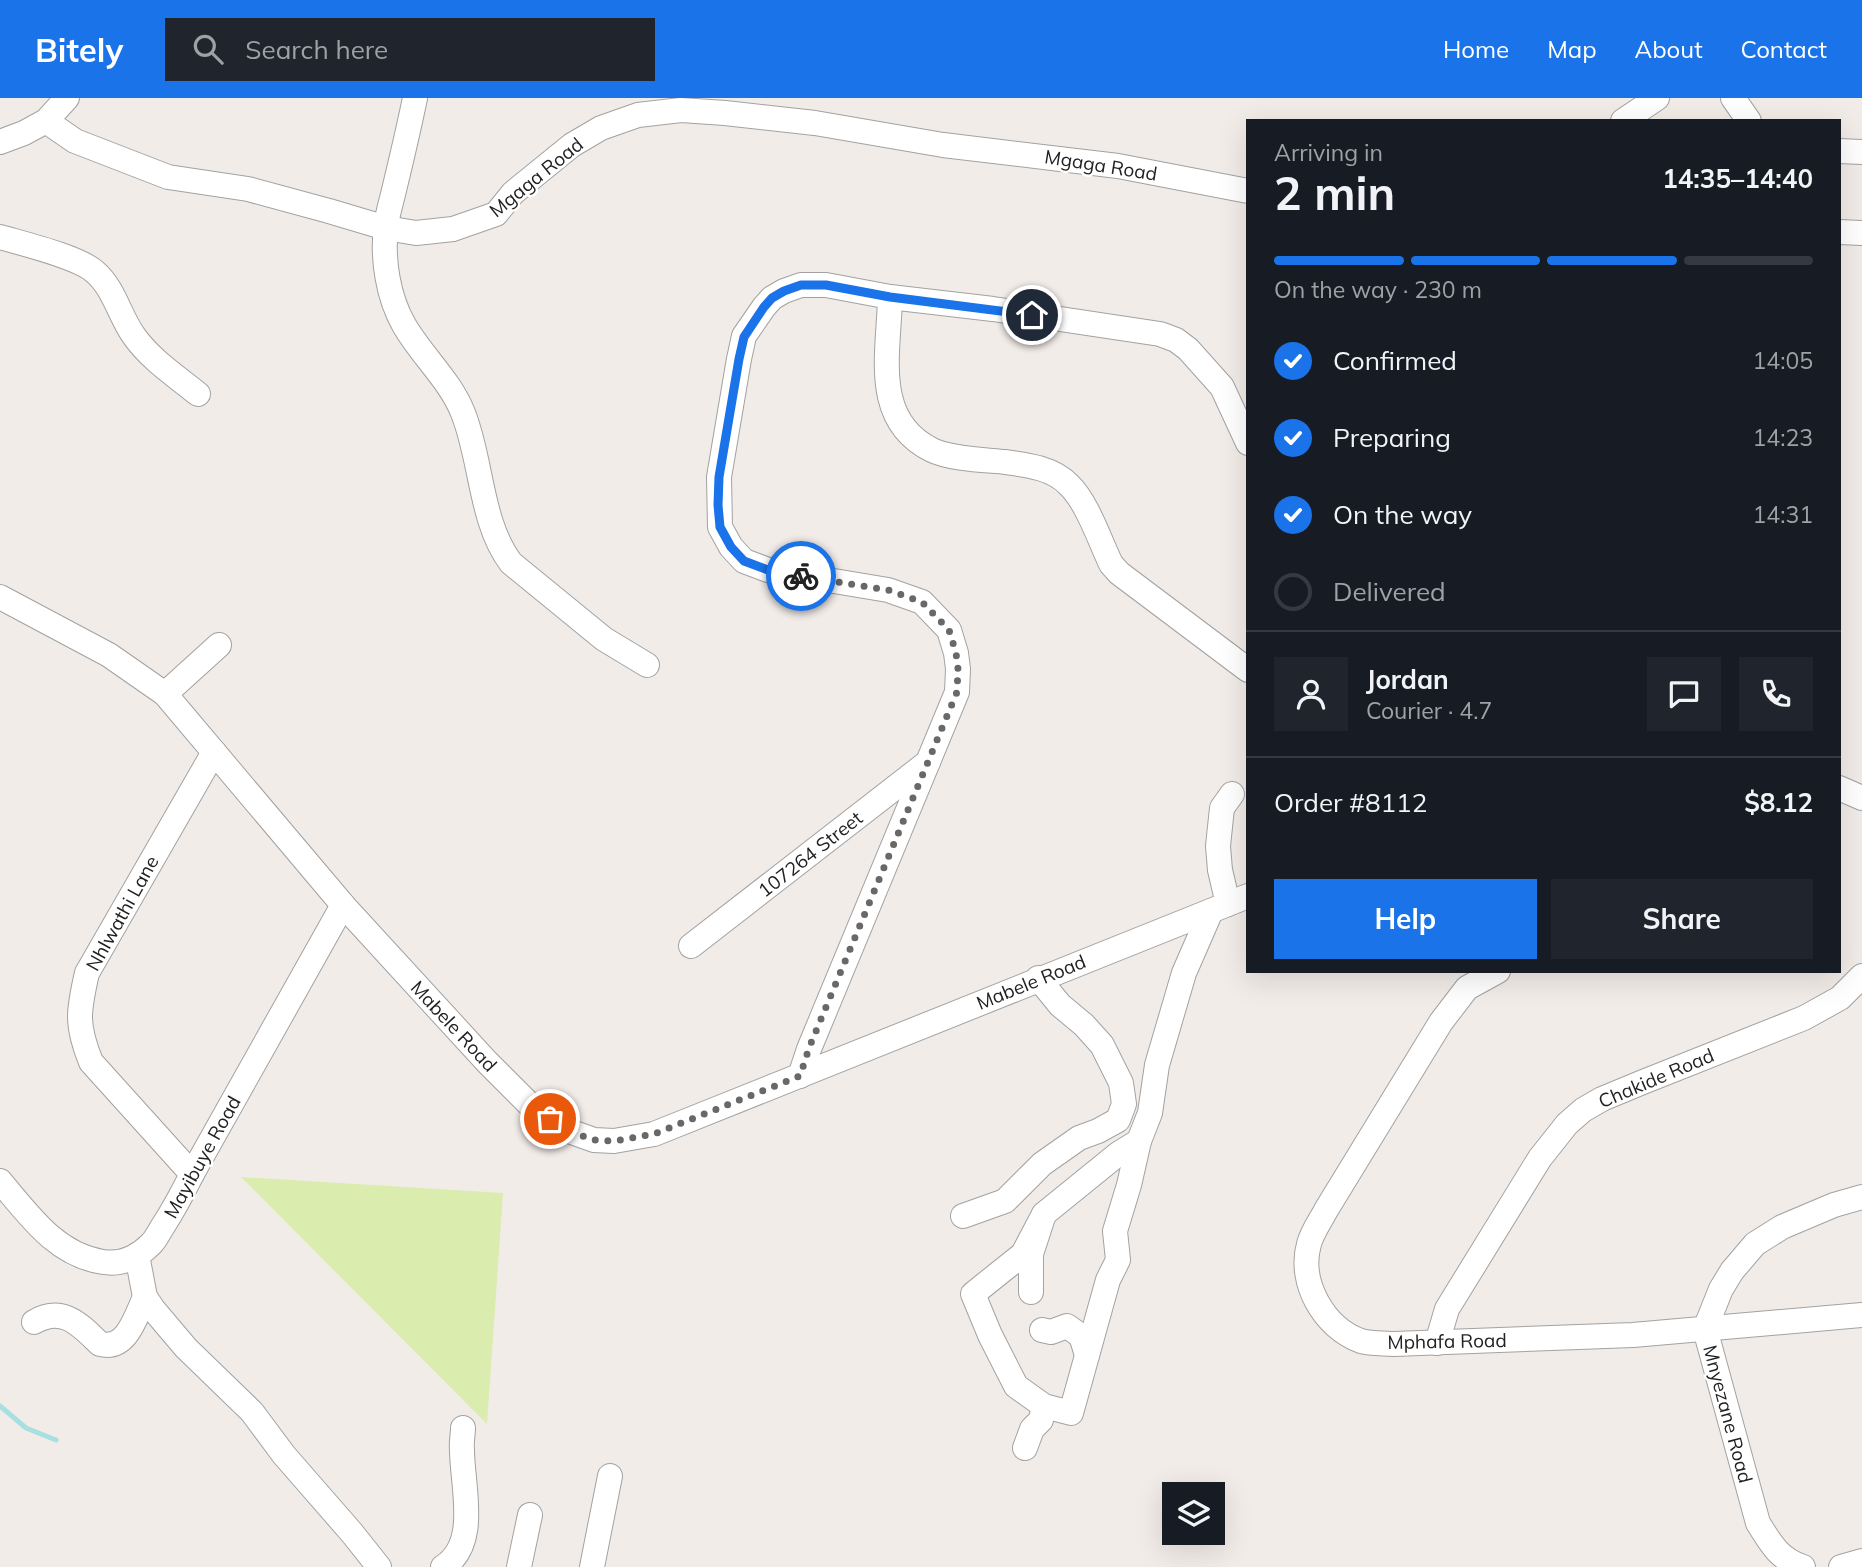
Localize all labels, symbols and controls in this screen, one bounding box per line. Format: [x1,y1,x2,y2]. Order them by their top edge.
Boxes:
search box [165,18,655,81]
text: Bitely [35,29,123,70]
icon: search [189,30,227,68]
text: Search here [245,33,388,66]
text: Home [1443,34,1509,64]
text: Map [1547,34,1597,64]
text: About [1635,34,1703,64]
text: Contact [1741,34,1827,64]
street label: Mgaga Road [484,132,588,222]
text: Arriving in [1274,138,1383,167]
street label: Mgaga Road [1043,144,1159,186]
text: 14:35–14:40 [1662,162,1813,195]
text: 2 min [1274,164,1395,222]
text: On the way · 230 m [1274,275,1482,304]
pin [1002,285,1062,345]
icon: home [1013,296,1051,334]
icon: check [1274,342,1312,380]
text: Confirmed [1333,344,1457,377]
text: 14:05 [1753,346,1813,375]
icon: check [1274,419,1312,457]
text: Preparing [1333,421,1451,454]
text: 14:23 [1753,423,1813,452]
icon: check [1274,496,1312,534]
text: On the way [1333,498,1472,531]
text: 14:31 [1753,500,1813,529]
courier [766,541,836,611]
icon: bike [782,557,820,595]
text: Delivered [1333,575,1446,608]
button: person [1274,657,1348,731]
button: chat [1647,657,1721,731]
button: phone [1739,657,1813,731]
text: Jordan [1366,663,1449,696]
text: Courier · 4.7 [1366,696,1492,725]
text: Order #8112 [1274,786,1427,819]
text: $8.12 [1744,786,1813,819]
street label: 107264 Street [753,806,867,902]
street label: Nhlwathi Lane [80,851,164,975]
button: Help [1274,879,1537,959]
button: Share [1551,879,1813,959]
street label: Mabele Road [973,949,1089,1015]
street label: Mabele Road [406,975,502,1077]
street label: Chakide Road [1595,1043,1717,1113]
pin [520,1089,580,1149]
street label: Mayibuye Road [158,1092,246,1222]
icon: bag [531,1100,569,1138]
street label: Mphafa Road [1387,1328,1507,1354]
street label: Mnyezane Road [1698,1342,1758,1486]
map controls [1162,1482,1225,1545]
button: layers [1162,1482,1225,1545]

